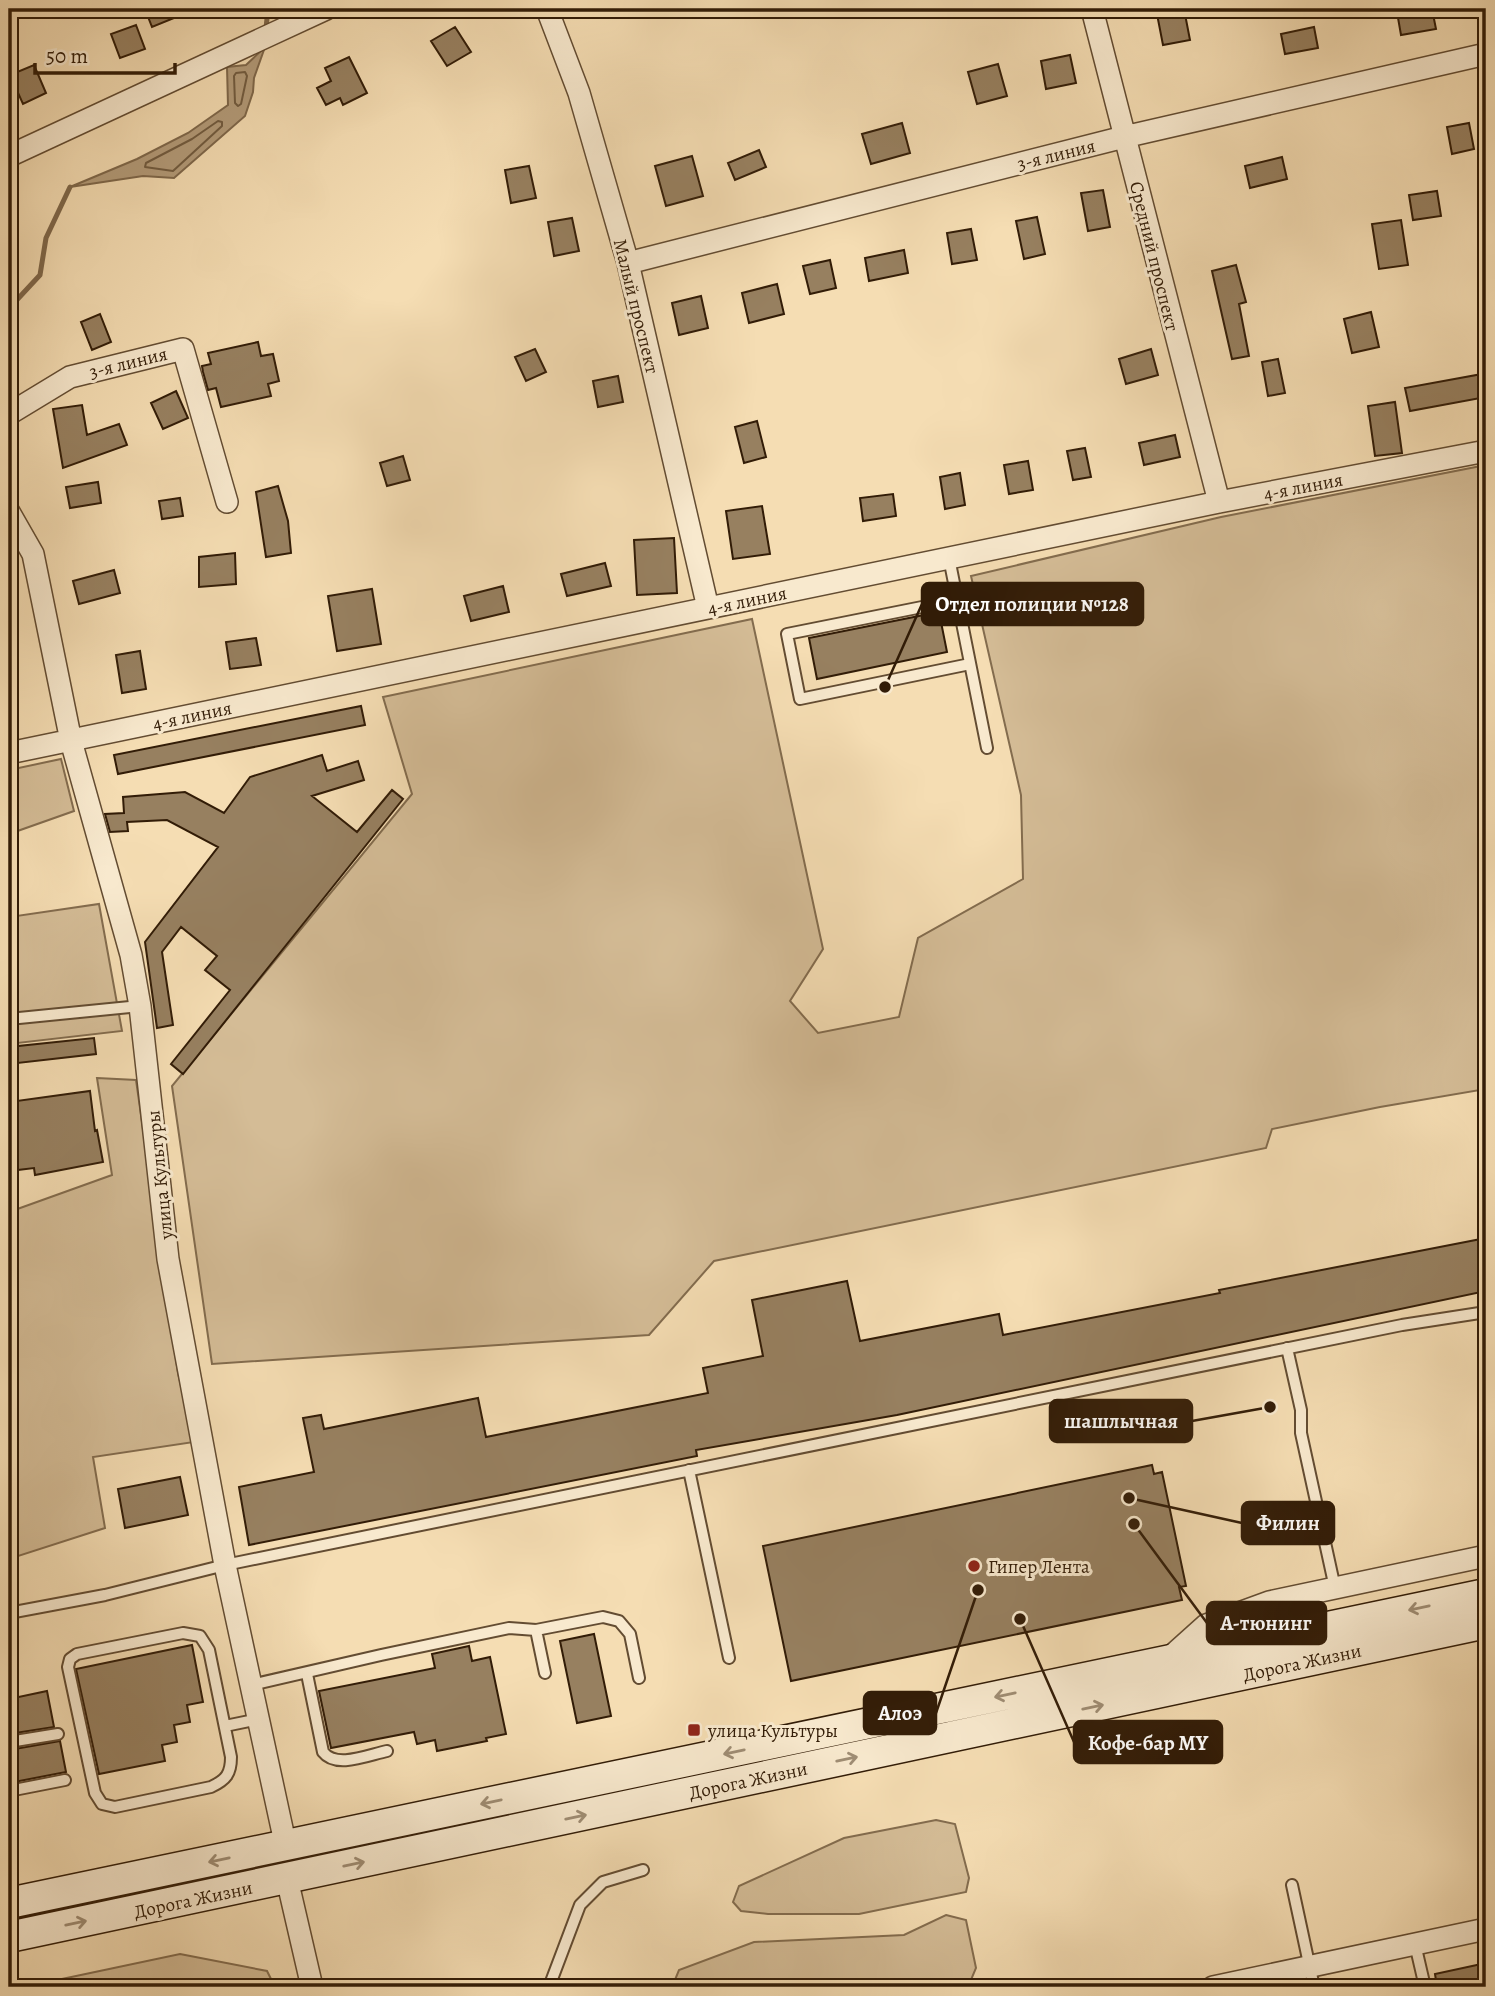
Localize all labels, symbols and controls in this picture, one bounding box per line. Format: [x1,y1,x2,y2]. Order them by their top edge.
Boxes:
scale bar [35,32,175,76]
text: 50 m [46,42,88,70]
street label: 3-я линия [1014,133,1098,177]
street label: Средний проспект [1123,179,1185,334]
street label: Малый проспект [607,236,665,377]
street label: 3-я линия [86,341,170,385]
street label: 4-я линия [1261,467,1345,507]
street label: 4-я линия [705,580,789,622]
callout: Отдел полиции №128 [922,583,1143,625]
text: Отдел полиции №128 [935,590,1129,618]
street label: 4-я линия [150,695,234,737]
street label: улица Культуры [140,1109,180,1242]
callout: шашлычная [1050,1400,1192,1442]
text: шашлычная [1064,1407,1178,1435]
callout: Филин [1242,1502,1334,1544]
text: Филин [1256,1509,1320,1537]
place label: Гипер Лента [988,1554,1090,1580]
marker: Гипер Лента [966,1558,982,1574]
callout: А-тюнинг [1207,1602,1326,1644]
one-way arrow [1408,1602,1431,1616]
text: А-тюнинг [1219,1609,1312,1637]
street label: Дорога Жизни [1241,1638,1364,1688]
one-way arrow [994,1688,1017,1702]
callout: Алоэ [864,1692,936,1734]
text: Алоэ [877,1699,922,1727]
one-way arrow [1081,1699,1104,1713]
place label: улица Культуры [707,1718,838,1744]
callout: Кофе-бар MY [1074,1721,1222,1763]
marker: улица Культуры [686,1722,702,1738]
text: Кофе-бар MY [1088,1729,1209,1757]
one-way arrow [723,1745,746,1759]
one-way arrow [835,1752,858,1766]
street label: Дорога Жизни [687,1756,810,1806]
one-way arrow [480,1796,503,1810]
one-way arrow [564,1809,587,1823]
one-way arrow [208,1854,231,1868]
one-way arrow [342,1857,365,1871]
street label: Дорога Жизни [132,1875,255,1925]
one-way arrow [64,1916,87,1930]

